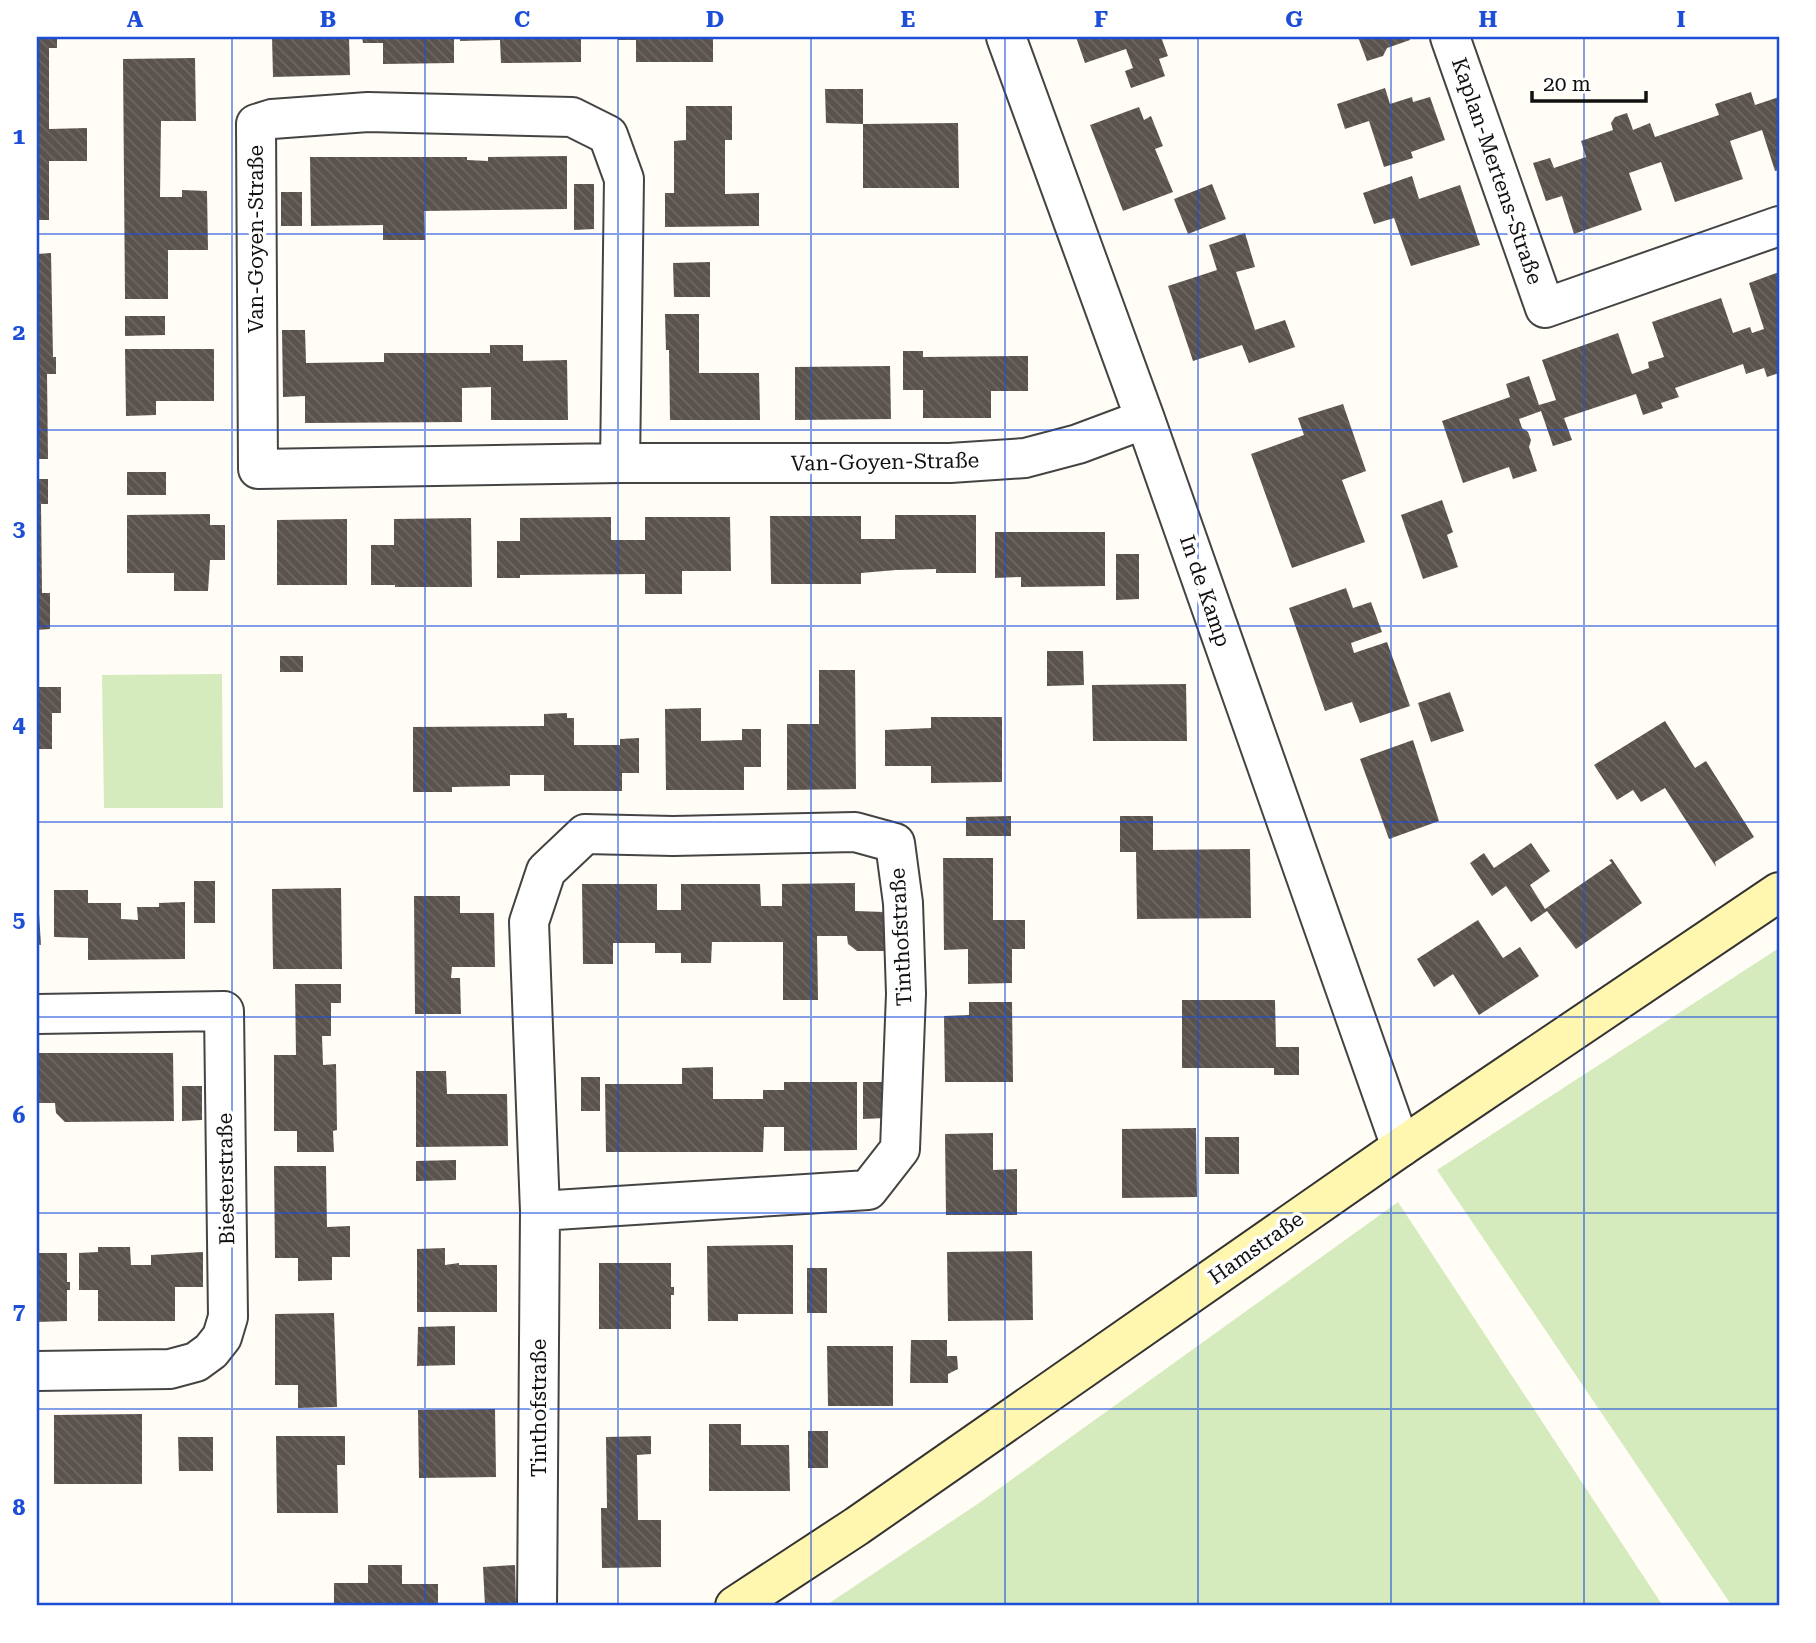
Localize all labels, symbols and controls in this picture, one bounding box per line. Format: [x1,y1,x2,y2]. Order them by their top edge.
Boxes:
text: A [127,6,144,33]
text: B [320,6,336,33]
text: C [514,6,530,33]
text: D [706,6,724,33]
text: E [901,6,915,33]
text: F [1094,6,1108,33]
text: G [1285,6,1303,33]
text: H [1479,6,1498,33]
text: I [1676,6,1686,33]
street label: Kaplan-Mertens-Straße [1447,54,1547,288]
scale bar [1532,60,1646,104]
text: 20 m [1543,72,1591,96]
text: 1 [13,123,26,150]
street label: Van-Goyen-Straße [244,145,268,333]
text: 2 [13,319,25,346]
street label: Van-Goyen-Straße [791,448,979,476]
text: 3 [13,515,26,542]
street label: In de Kamp [1175,532,1235,650]
text: 4 [13,711,26,738]
street label: Tinthofstraße [885,867,917,1007]
text: 5 [13,906,26,933]
text: 6 [13,1102,26,1129]
street label: Biesterstraße [213,1113,239,1245]
street label: Hamstraße [1204,1207,1308,1289]
text: 7 [13,1298,26,1325]
street label: Tinthofstraße [527,1339,551,1477]
text: 8 [13,1494,26,1521]

